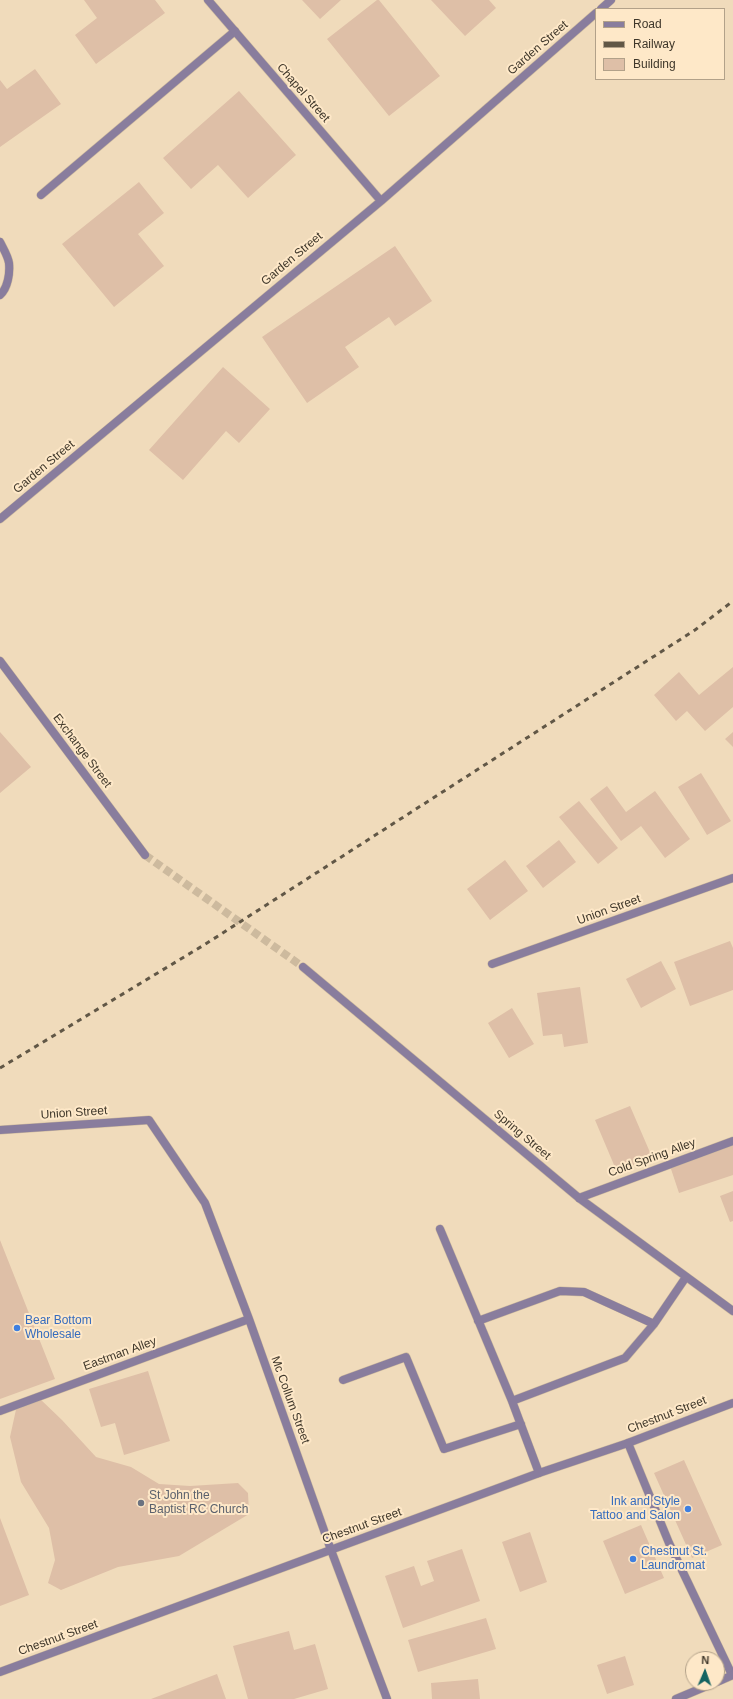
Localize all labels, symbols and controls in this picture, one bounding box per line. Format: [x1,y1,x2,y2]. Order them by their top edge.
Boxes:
legend [595,8,725,80]
text: Road [633,17,662,31]
street label: Garden Street [505,18,571,78]
text: Railway [633,37,675,51]
text: Building [633,57,676,71]
street label: Chapel Street [273,61,333,125]
street label: Garden Street [259,229,325,289]
street label: Garden Street [11,437,77,497]
street label: Exchange Street [50,711,114,791]
street label: Union Street [575,892,643,928]
street label: Union Street [40,1103,108,1123]
street label: Spring Street [491,1107,553,1163]
street label: Cold Spring Alley [606,1135,698,1181]
place label: Bear Bottom Wholesale [25,1314,92,1342]
marker: Bear Bottom Wholesale [12,1323,22,1333]
street label: Eastman Alley [82,1334,158,1374]
street label: Mc Collum Street [267,1354,313,1446]
street label: Chestnut Street [625,1393,709,1437]
place label: St John the Baptist RC Church [149,1489,248,1517]
place label: Ink and Style Tattoo and Salon [590,1495,680,1523]
marker: St John the Baptist RC Church [136,1498,146,1508]
marker: Ink and Style Tattoo and Salon [683,1504,693,1514]
street label: Chestnut Street [320,1505,404,1547]
place label: Chestnut St. Laundromat [641,1545,707,1573]
marker: Chestnut St. Laundromat [628,1554,638,1564]
street label: Chestnut Street [16,1617,100,1659]
north arrow [685,1651,725,1691]
text: N [701,1654,710,1666]

